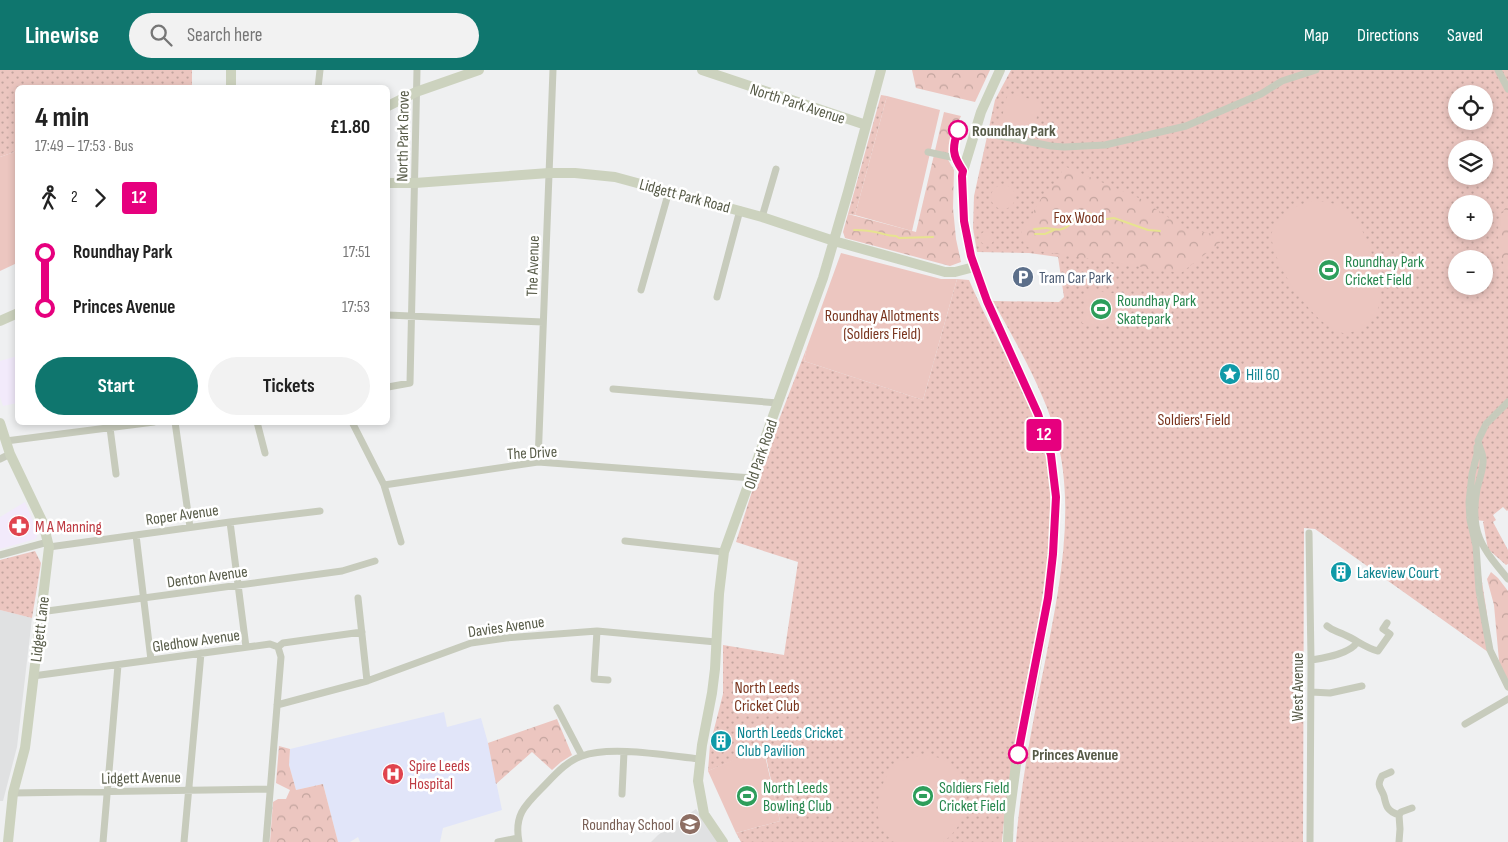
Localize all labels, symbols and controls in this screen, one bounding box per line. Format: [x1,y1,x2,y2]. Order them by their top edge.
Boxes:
search box [129,13,479,58]
text: Linewise [25,21,99,50]
icon: search [147,21,175,49]
text: Search here [187,24,263,47]
text: Map [1304,25,1329,46]
text: Directions [1357,25,1419,46]
text: Saved [1447,25,1483,46]
street label: North Park Avenue [748,80,848,129]
map controls [1448,85,1493,295]
button: locate [1448,85,1493,130]
street label: North Park Grove [393,90,414,182]
text: 4 min [35,101,89,134]
text: £1.80 [330,116,370,139]
marker: Roundhay Park [948,120,968,140]
place label: Roundhay Park [972,122,1056,141]
text: 17:49 – 17:53 · Bus [35,137,134,156]
button: layers [1448,140,1493,185]
street label: Lidgett Park Road [637,175,732,218]
icon: walk [35,184,63,212]
icon: forward [86,184,114,212]
text: 12 [132,187,147,208]
text: 2 [71,188,78,207]
button: + [1448,195,1493,240]
park label: Fox Wood [1054,209,1105,228]
street label: The Avenue [523,235,544,297]
text: Roundhay Park [73,241,172,264]
text: 17:51 [343,243,370,262]
button: − [1448,250,1493,295]
place label: Roundhay Park Cricket Field [1345,253,1424,290]
sports icon: Roundhay Park Cricket Field [1317,258,1341,282]
parking icon: Tram Car Park [1011,265,1035,289]
place label: Tram Car Park [1039,269,1112,288]
place label: Roundhay Park Skatepark [1117,292,1196,329]
text: Princes Avenue [73,296,175,319]
sports icon: Roundhay Park Skatepark [1089,297,1113,321]
text: 17:53 [342,298,370,317]
park label: Roundhay Allotments (Soldiers Field) [825,307,939,344]
button: Start [35,357,198,415]
button: Tickets [208,357,370,415]
place icon: Hill 60 [1218,362,1242,386]
place label: Hill 60 [1246,366,1280,385]
park label: Soldiers' Field [1157,411,1231,430]
street label: Old Park Road [741,417,782,492]
line badge: 12 [1022,419,1066,451]
text: 12 [1036,424,1052,445]
street label: The Drive [507,443,558,464]
street label: Roper Avenue [145,501,220,530]
pharmacy icon: M A Manning [7,514,31,538]
place label: M A Manning [35,518,102,537]
building icon: Lakeview Court [1329,560,1353,584]
street label: Denton Avenue [166,562,249,593]
place label: Lakeview Court [1357,564,1439,583]
street label: Lidgett Lane [27,595,54,663]
street label: Davies Avenue [467,613,546,642]
street label: Gledhow Avenue [151,626,241,657]
street label: West Avenue [1289,653,1308,721]
park label: North Leeds Cricket Club [734,679,800,716]
place label: North Leeds Cricket Club Pavilion [737,724,843,761]
building icon: North Leeds Cricket Club Pavilion [709,729,733,753]
marker: Princes Avenue [1008,744,1028,764]
place label: Princes Avenue [1032,746,1118,765]
place label: Spire Leeds Hospital [409,757,470,794]
hospital icon: Spire Leeds Hospital [381,762,405,786]
street label: Lidgett Avenue [101,768,181,789]
place label: North Leeds Bowling Club [763,779,832,816]
place label: Soldiers Field Cricket Field [939,779,1010,816]
sports icon: North Leeds Bowling Club [735,784,759,808]
sports icon: Soldiers Field Cricket Field [911,784,935,808]
school or university icon: Roundhay School [678,812,702,836]
place label: Roundhay School [582,816,674,835]

